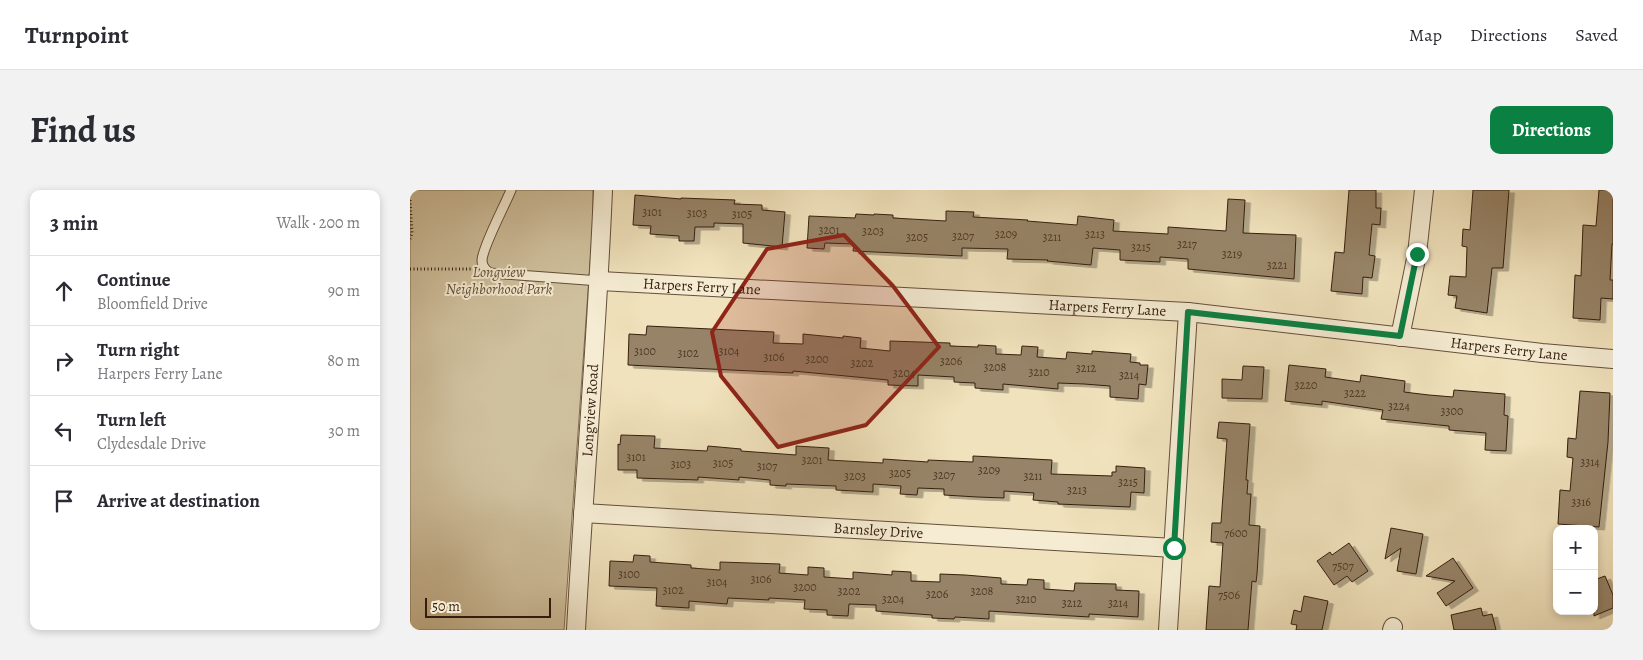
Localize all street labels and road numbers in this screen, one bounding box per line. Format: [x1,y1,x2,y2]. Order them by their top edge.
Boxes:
street label: Harpers Ferry Lane [642,273,762,299]
street label: Harpers Ferry Lane [1048,295,1167,321]
street label: Harpers Ferry Lane [1449,332,1569,365]
street label: Longview Road [577,362,603,458]
street label: Barnsley Drive [833,518,924,543]

